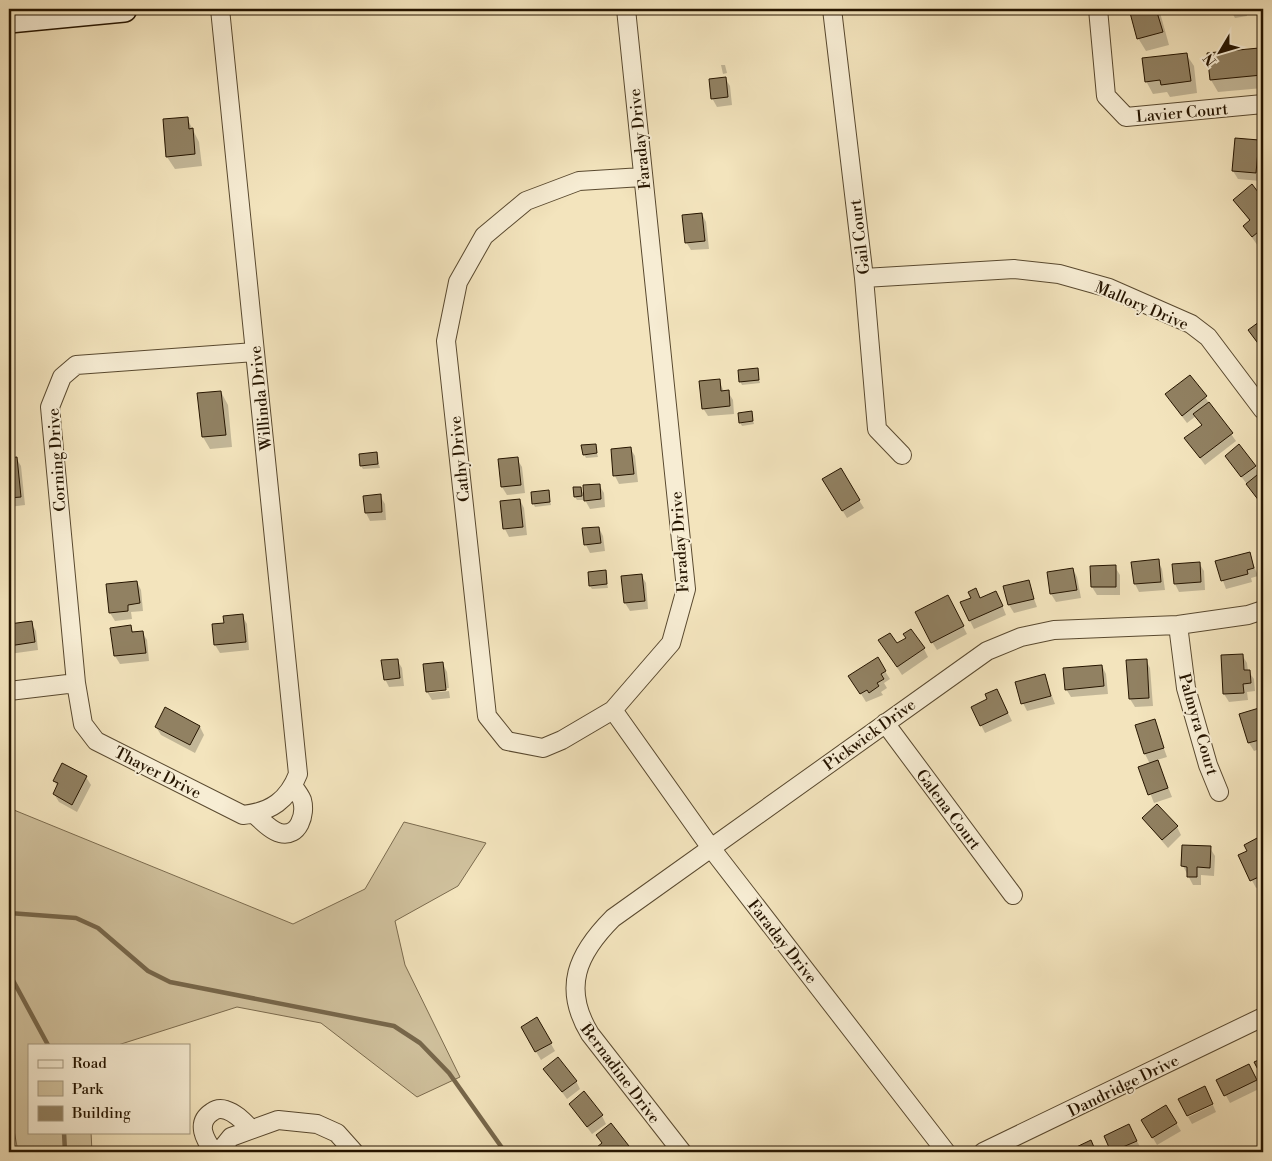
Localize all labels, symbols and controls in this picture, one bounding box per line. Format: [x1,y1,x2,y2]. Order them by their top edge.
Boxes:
north arrow [1194,28,1244,78]
text: N [1200,49,1221,69]
street label: Faraday Drive [625,87,655,190]
street label: Lavier Court [1135,99,1229,127]
street label: Gail Court [845,198,875,275]
street label: Mallory Drive [1092,277,1192,335]
street label: Willinda Drive [246,345,277,452]
street label: Corning Drive [43,407,71,512]
street label: Cathy Drive [446,415,474,503]
street label: Faraday Drive [666,491,694,593]
street label: Palmyra Court [1174,671,1222,778]
street label: Pickwick Drive [819,695,920,775]
street label: Thayer Drive [111,742,204,803]
street label: Galena Court [911,765,985,854]
street label: Faraday Drive [743,895,821,988]
street label: Bernadine Drive [575,1019,664,1128]
legend [28,1044,190,1134]
street label: Dandridge Drive [1065,1050,1182,1121]
text: Road [72,1054,107,1073]
text: Park [72,1080,104,1099]
text: Building [71,1104,131,1123]

